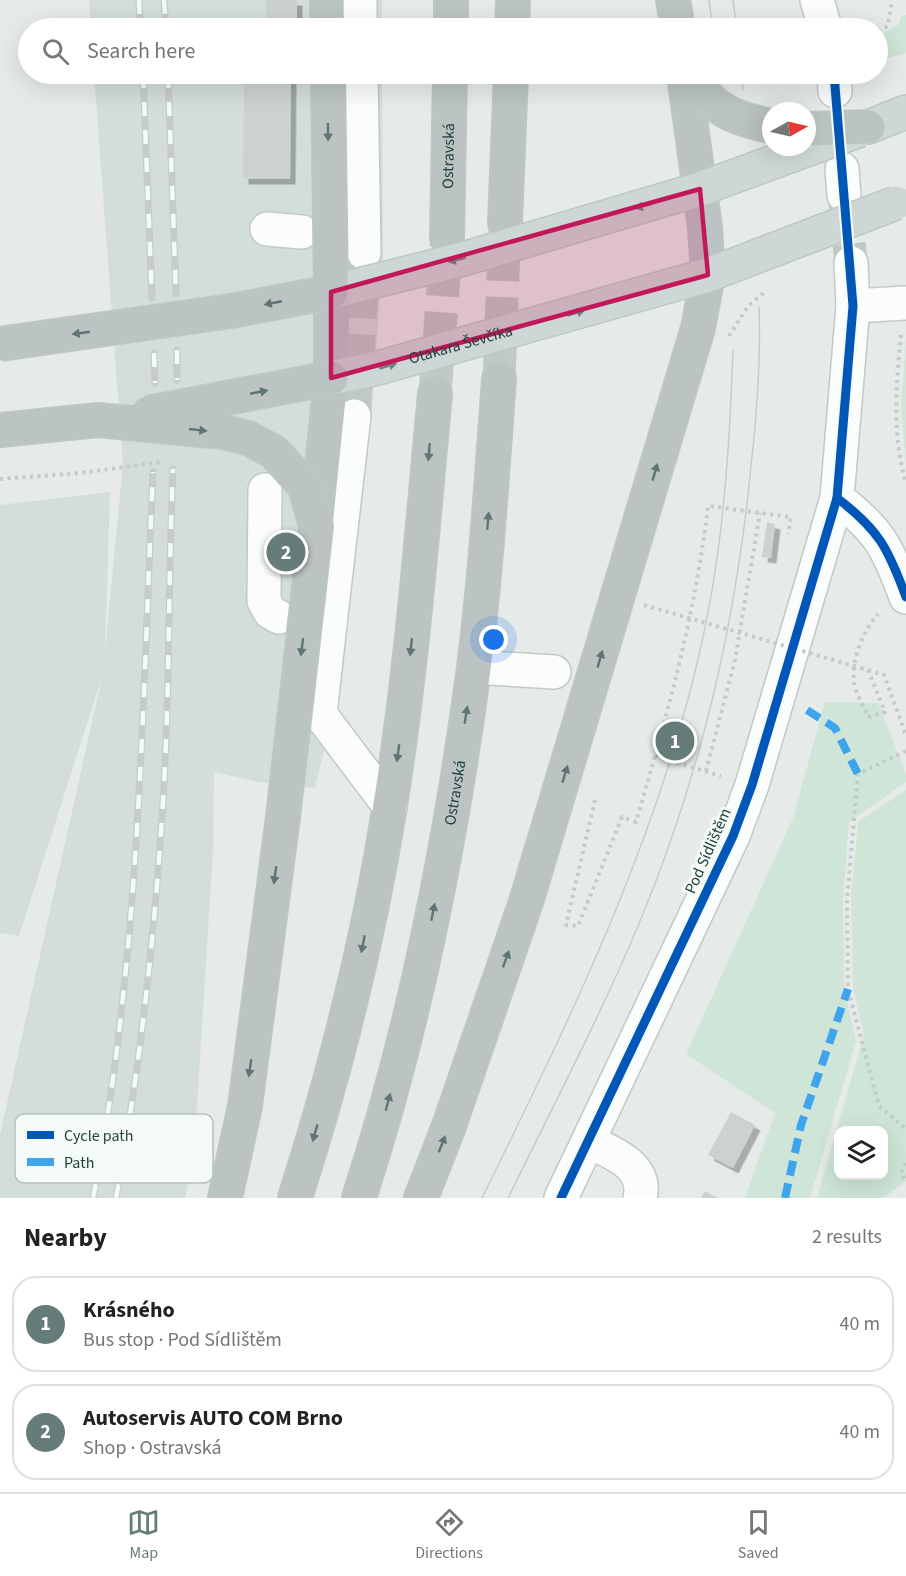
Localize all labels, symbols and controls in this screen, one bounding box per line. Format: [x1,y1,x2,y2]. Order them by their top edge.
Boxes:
search box [18,18,888,84]
icon: search [39,35,72,68]
text: Search here [87,35,195,67]
north arrow [762,102,816,156]
one-way arrow [324,122,333,141]
street label: Ostravská [437,123,460,189]
one-way arrow [635,202,653,211]
one-way arrow [448,256,466,265]
one-way arrow [264,299,283,308]
one-way arrow [567,308,585,317]
street label: Otakara Ševčíka [406,320,515,370]
one-way arrow [71,329,90,338]
one-way arrow [379,360,397,370]
one-way arrow [250,388,269,397]
one-way arrow [189,425,208,435]
one-way arrow [424,443,434,462]
one-way arrow [651,463,660,481]
one-way arrow [483,512,493,531]
pin: 2 [266,530,306,574]
your location [479,625,508,654]
one-way arrow [298,637,307,656]
one-way arrow [406,637,416,656]
one-way arrow [596,650,605,668]
one-way arrow [462,705,471,724]
pin: 1 [656,718,694,764]
one-way arrow [393,743,402,762]
street label: Ostravská [439,758,471,827]
one-way arrow [561,765,571,783]
street label: Pod Sídlištěm [679,805,737,897]
one-way arrow [271,865,280,884]
one-way arrow [429,903,438,922]
one-way arrow [358,935,367,954]
one-way arrow [501,950,511,968]
one-way arrow [245,1059,254,1078]
one-way arrow [384,1093,393,1111]
legend [15,1114,213,1183]
one-way arrow [310,1124,319,1142]
text: Cycle path [64,1125,133,1147]
map controls [834,1126,888,1180]
button: layers [834,1126,888,1180]
one-way arrow [438,1134,448,1152]
text: Path [64,1152,94,1174]
text: Nearby [24,1219,107,1256]
text: 2 results [812,1223,882,1251]
text: Krásného [83,1294,175,1326]
text: 1 [40,1310,51,1338]
text: 40 m [840,1310,880,1338]
text: Bus stop · Pod Sídlištěm [83,1326,282,1354]
text: Autoservis AUTO COM Brno [83,1402,343,1434]
text: 2 [40,1418,51,1446]
text: 40 m [840,1418,880,1446]
text: Shop · Ostravská [83,1434,222,1462]
tab: Map [127,1506,160,1564]
tab: Directions [415,1506,483,1564]
tab: Saved [738,1506,779,1564]

